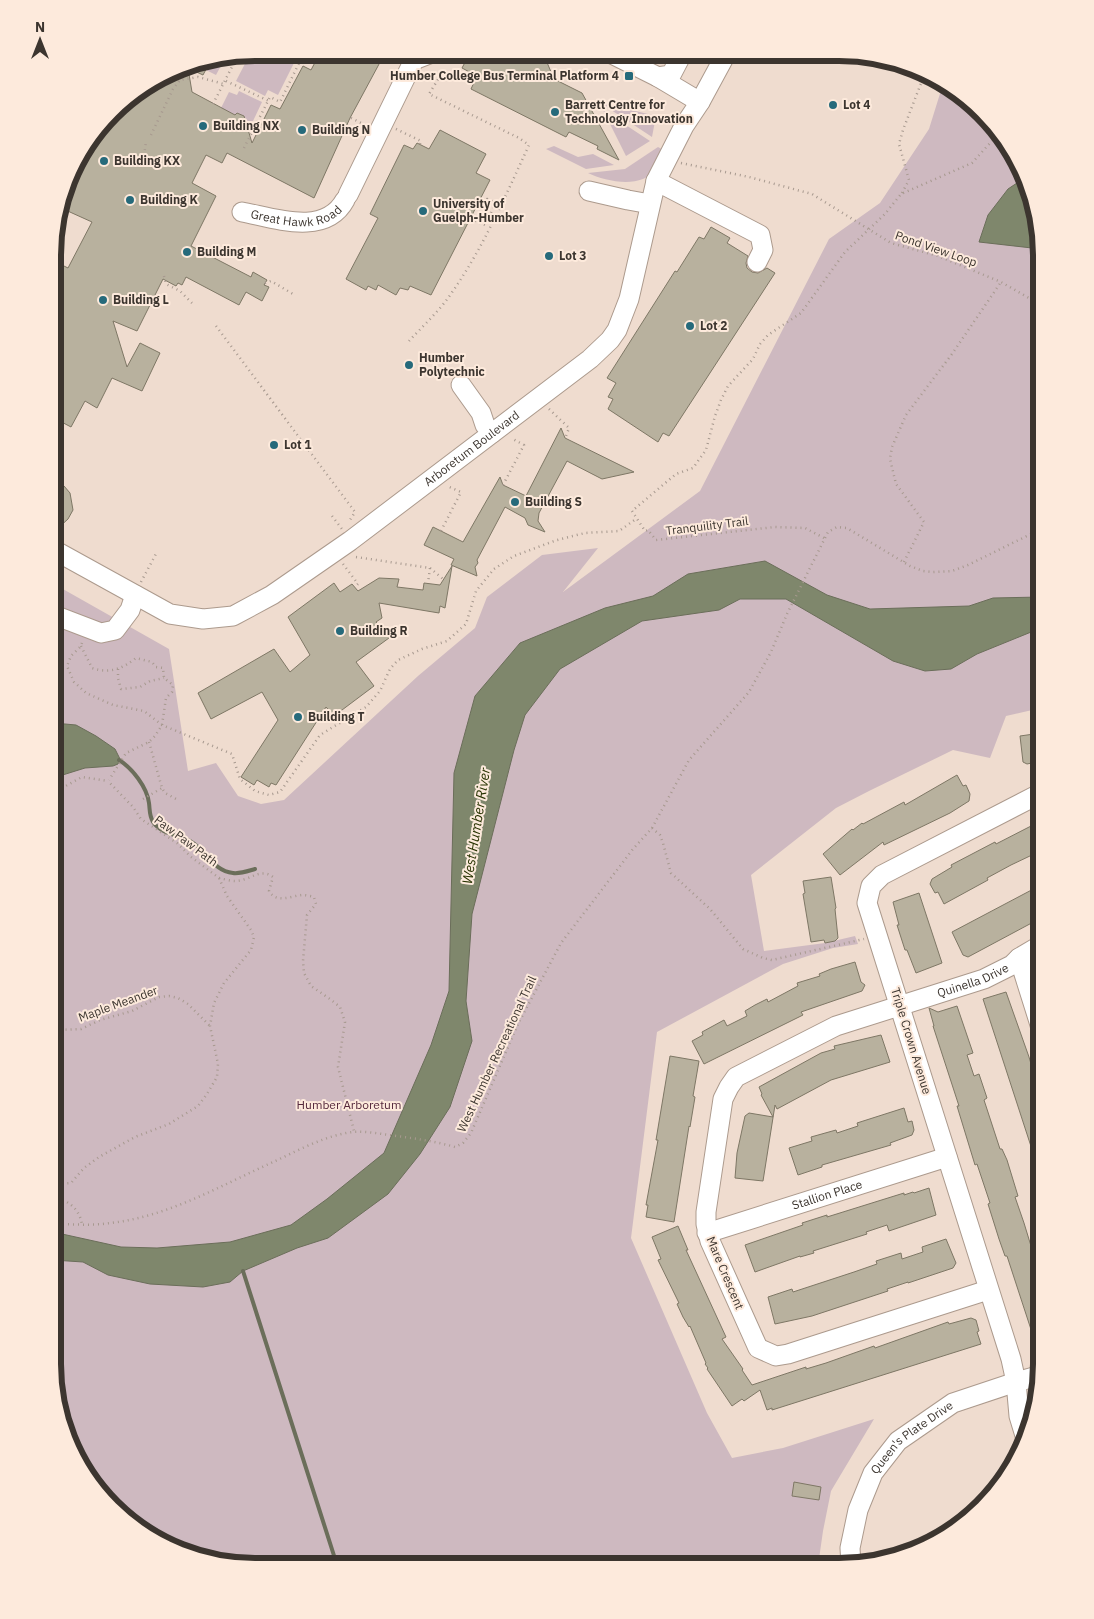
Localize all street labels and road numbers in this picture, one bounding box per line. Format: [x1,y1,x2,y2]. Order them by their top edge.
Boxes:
street label: Great Hawk Road [249,202,345,229]
street label: Pond View Loop [893,228,979,270]
street label: Arboretum Boulevard [421,407,522,489]
street label: Tranquility Trail [665,513,749,538]
street label: Paw Paw Path [152,812,221,869]
street label: Quinella Drive [935,960,1011,1000]
street label: West Humber Recreational Trail [454,973,539,1134]
street label: Maple Meander [76,982,160,1025]
street label: Triple Crown Avenue [888,986,935,1096]
street label: Stallion Place [790,1176,864,1213]
street label: Mare Crescent [703,1234,748,1312]
street label: Queen's Plate Drive [867,1397,956,1477]

